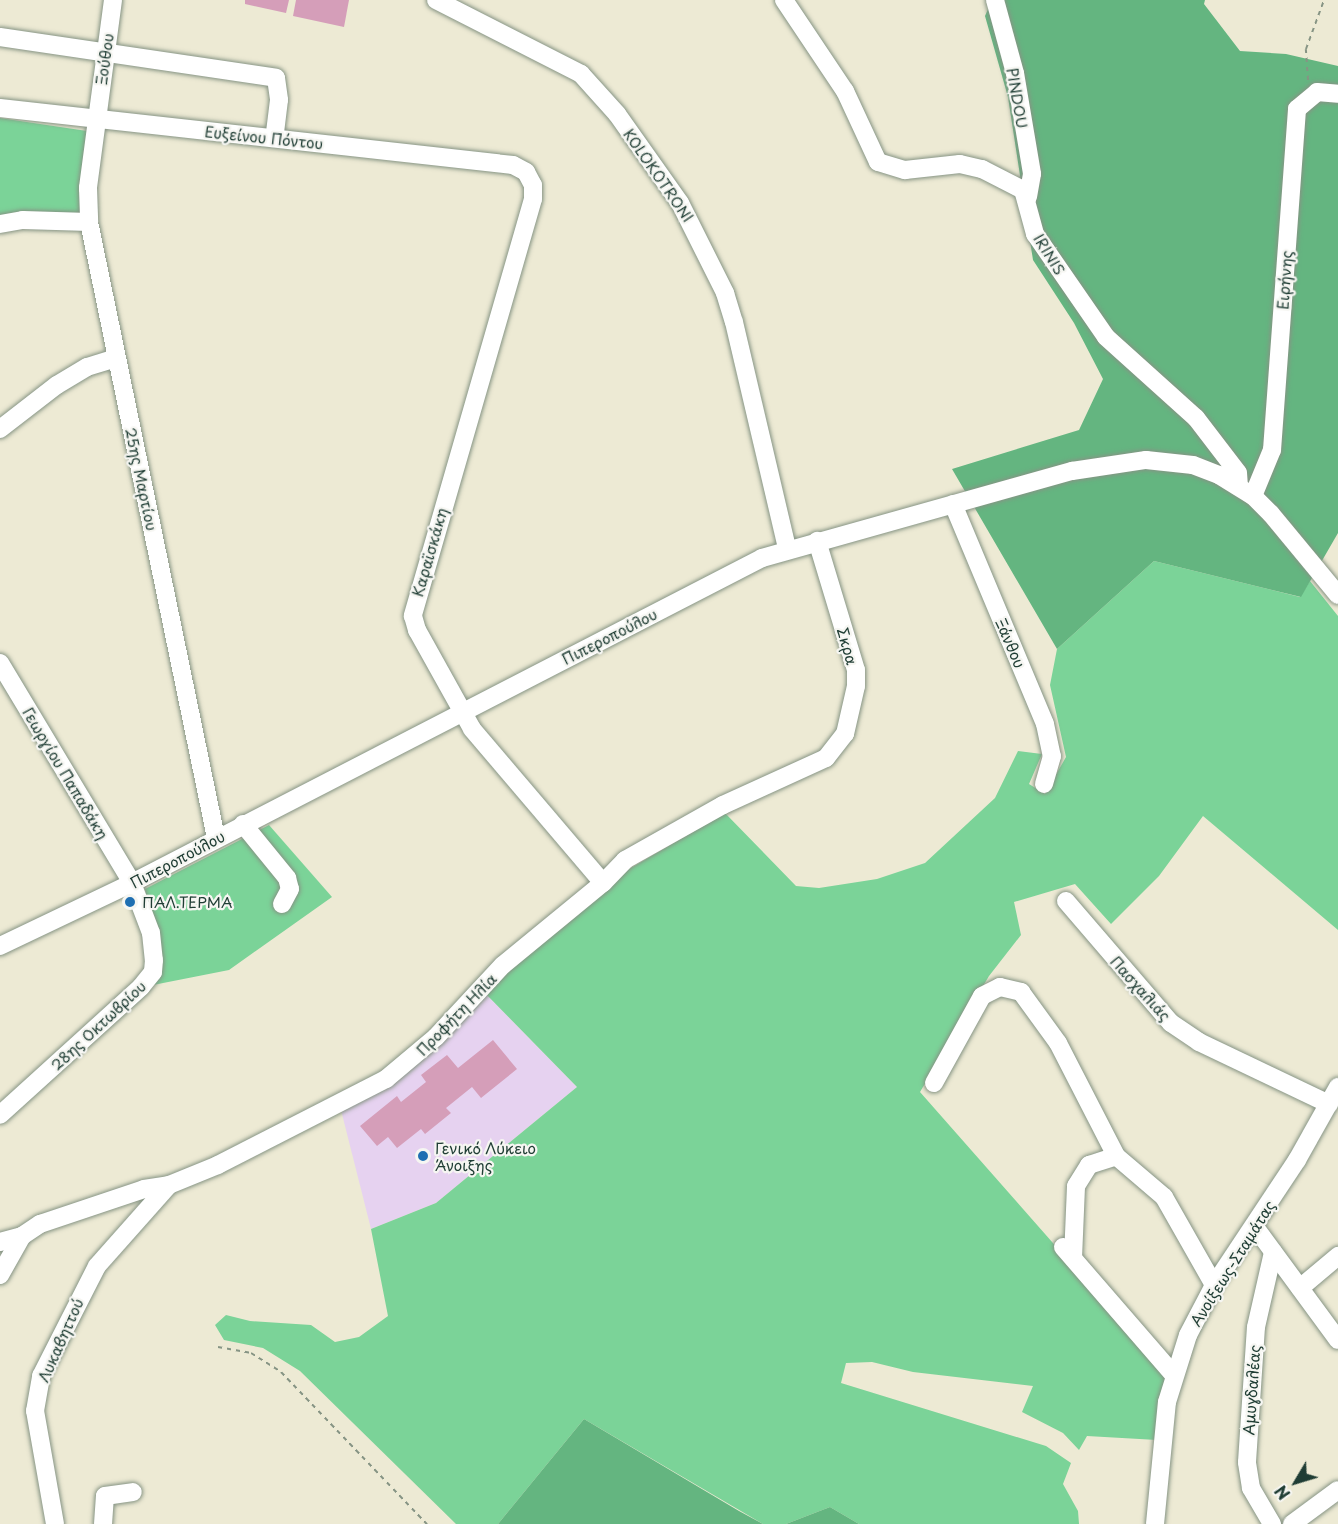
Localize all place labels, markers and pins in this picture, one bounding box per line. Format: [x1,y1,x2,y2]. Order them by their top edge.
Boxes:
place label: ΠΑΛ.ΤΕΡΜΑ [142,893,232,911]
marker: ΠΑΛ.ΤΕΡΜΑ [123,895,137,909]
place label: Γενικό Λύκειο Άνοιξης [435,1138,536,1173]
marker: Γενικό Λύκειο Άνοιξης [416,1149,430,1163]

